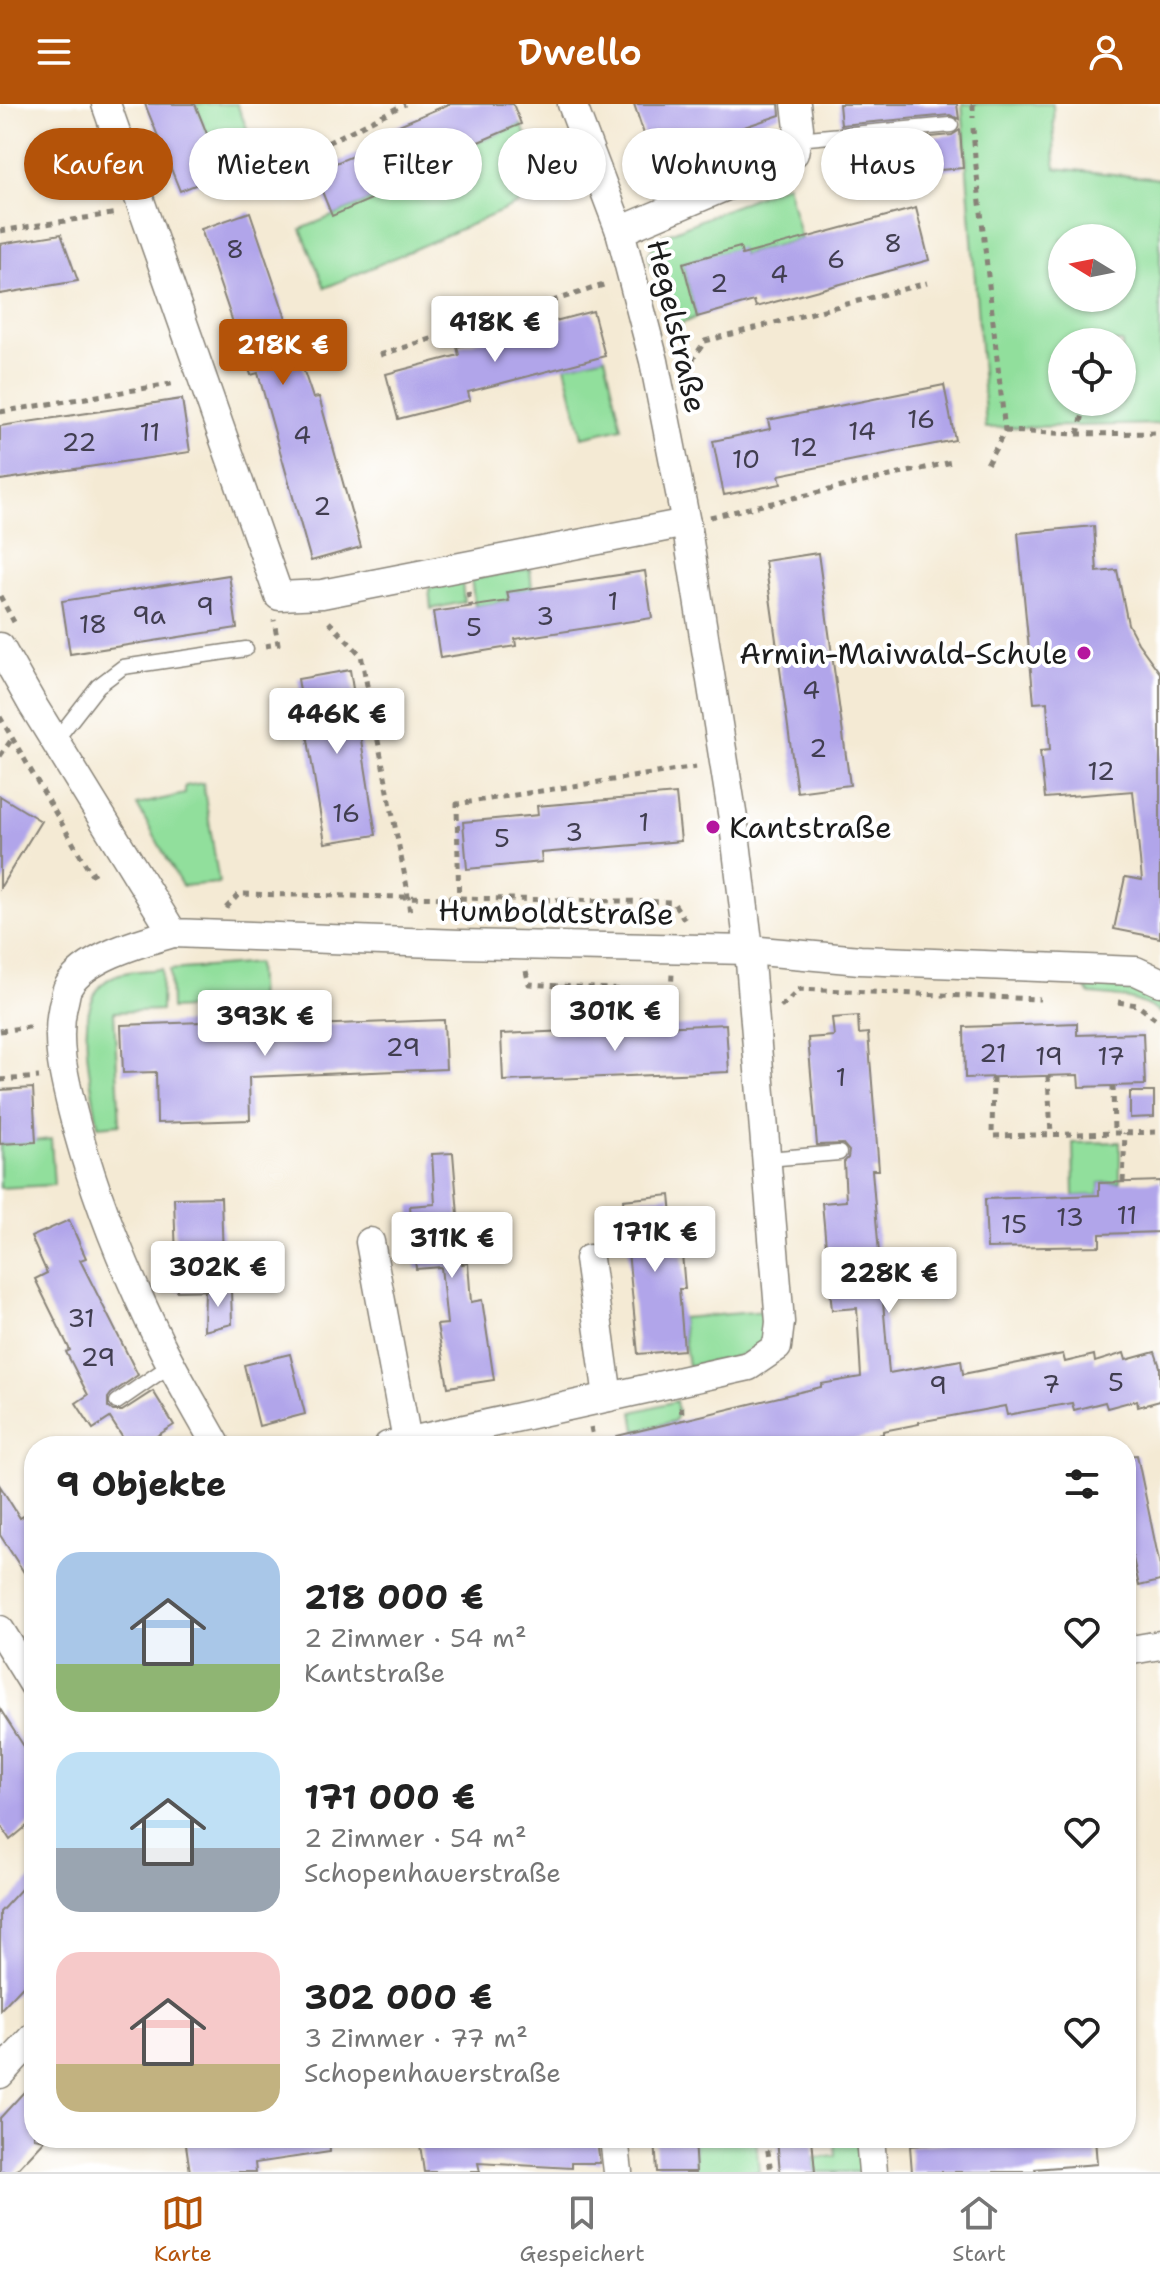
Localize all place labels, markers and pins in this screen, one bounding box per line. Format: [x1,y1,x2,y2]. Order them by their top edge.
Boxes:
pin: 418K € [430,296,560,364]
pin: 218K € [218,319,348,387]
place label: Armin-Maiwald-Schule [739,633,1068,674]
marker: Armin-Maiwald-Schule [1075,644,1093,662]
pin: 446K € [272,688,402,756]
place label: Kantstraße [729,807,892,848]
marker: Kantstraße [704,818,722,836]
pin: 301K € [550,985,680,1053]
pin: 393K € [200,990,330,1058]
pin: 171K € [590,1206,720,1274]
pin: 311K € [387,1212,517,1280]
pin: 302K € [153,1241,283,1309]
pin: 228K € [824,1247,954,1315]

